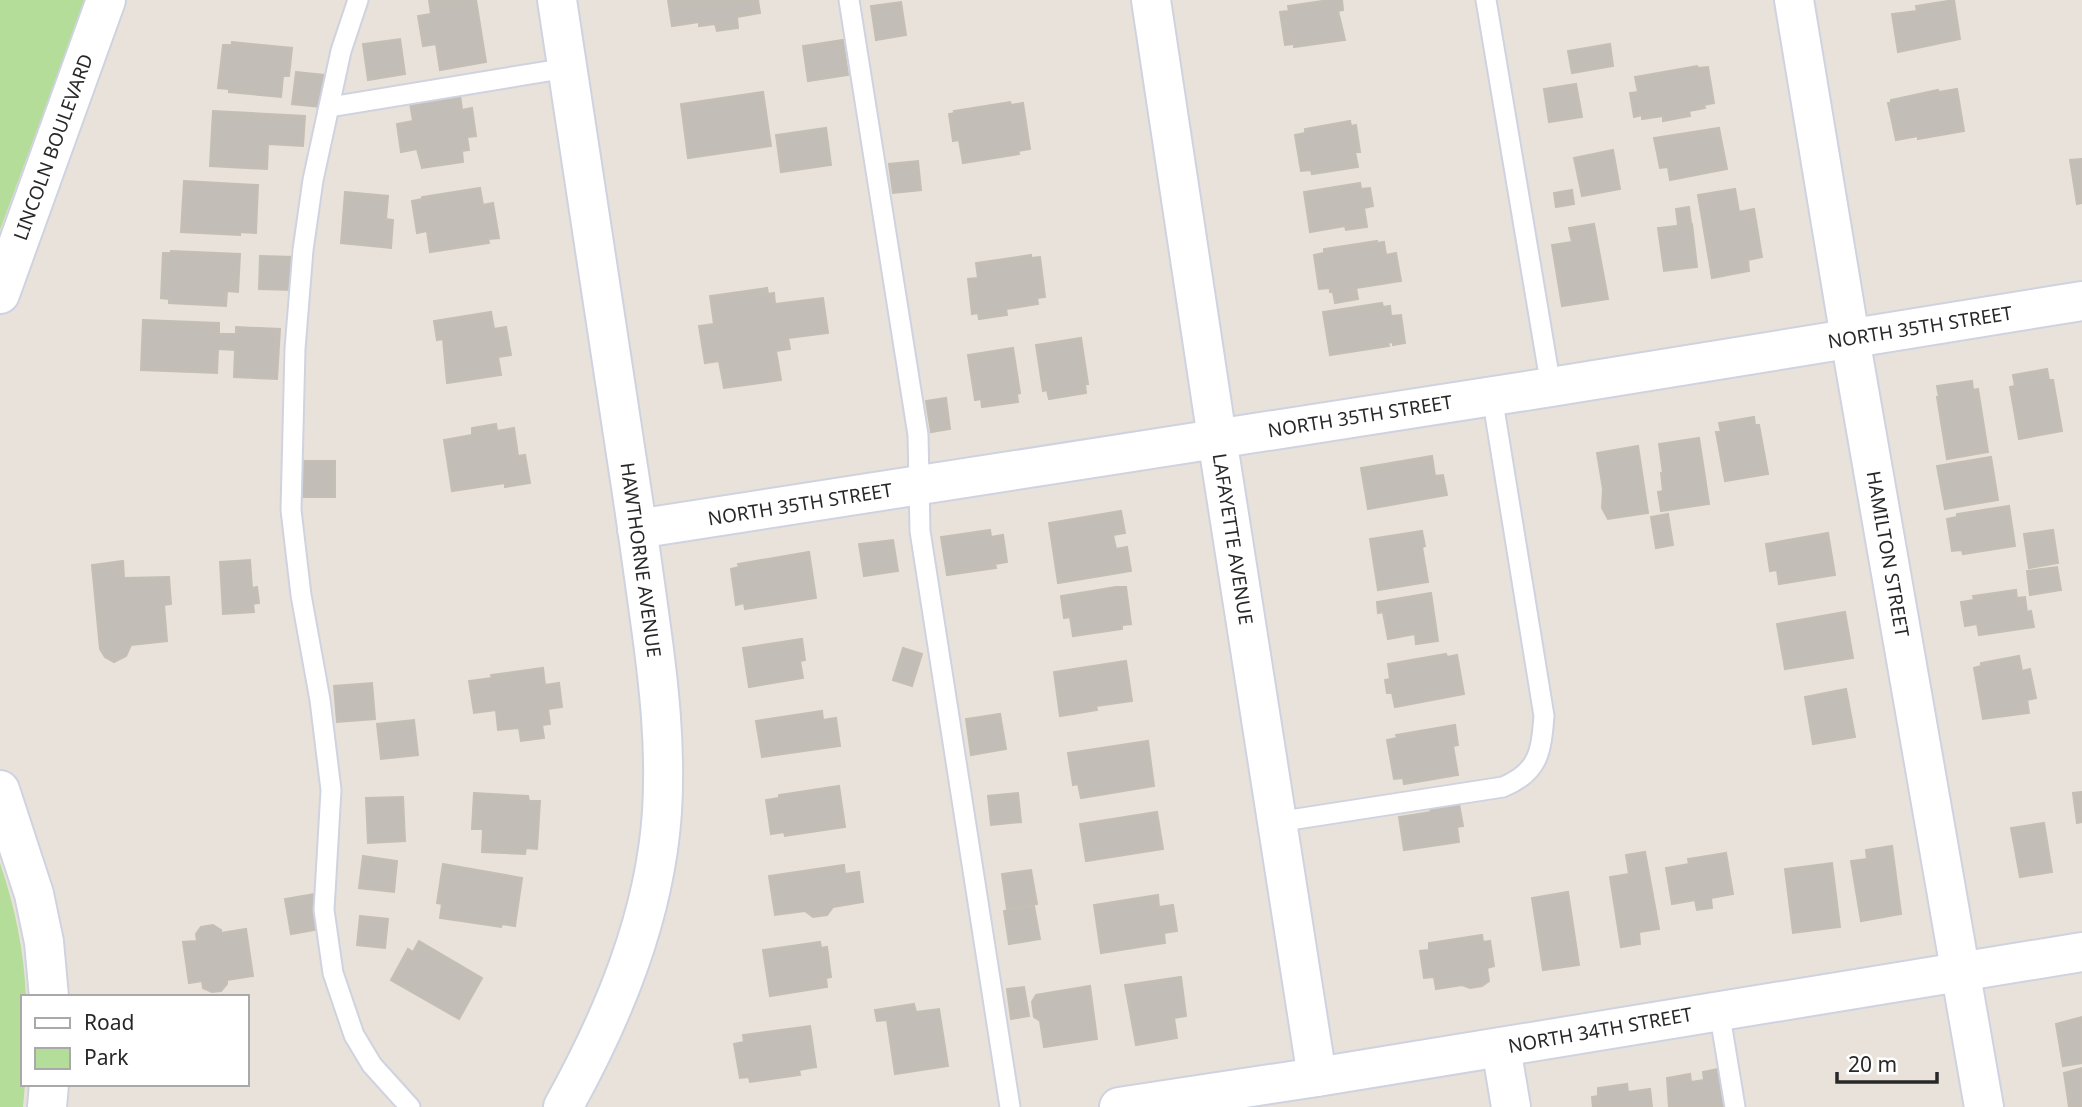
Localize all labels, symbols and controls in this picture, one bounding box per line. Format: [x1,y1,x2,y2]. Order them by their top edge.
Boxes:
street label: LINCOLN BOULEVARD [7,50,99,244]
street label: NORTH 35TH STREET [1826,300,2015,354]
street label: NORTH 35TH STREET [1266,389,1455,443]
street label: LAFAYETTE AVENUE [1207,451,1259,627]
street label: HAWTHORNE AVENUE [614,461,668,659]
street label: HAMILTON STREET [1861,469,1915,640]
street label: NORTH 35TH STREET [706,477,895,531]
legend [21,995,248,1086]
street label: NORTH 34TH STREET [1506,1001,1695,1059]
text: Road [84,1008,134,1036]
scale bar [1837,1040,1937,1084]
text: Park [84,1043,129,1071]
text: 20 m [1848,1050,1897,1078]

